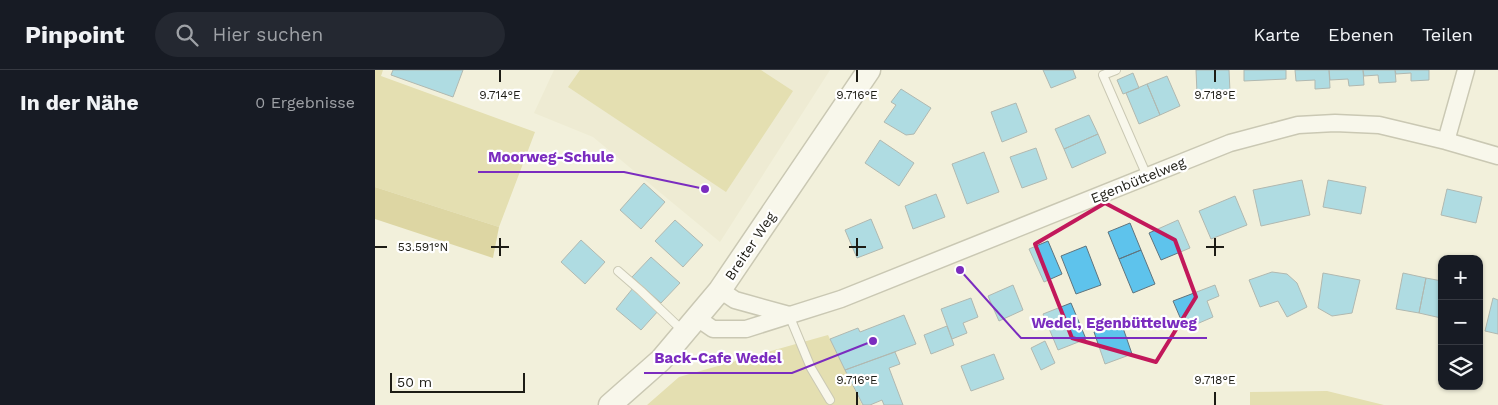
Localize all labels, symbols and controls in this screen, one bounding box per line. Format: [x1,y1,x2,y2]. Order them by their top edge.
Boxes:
search box [155,12,505,57]
text: Pinpoint [25,21,125,49]
icon: search [173,21,201,49]
text: Hier suchen [213,23,323,46]
text: Karte [1254,24,1300,45]
text: Ebenen [1328,24,1394,45]
text: Teilen [1422,24,1473,45]
text: 9.714°E [479,88,521,102]
text: 9.716°E [836,88,878,102]
text: 9.718°E [1194,88,1236,102]
text: In der Nähe [20,90,139,115]
text: 0 Ergebnisse [255,93,355,112]
callout: Moorweg-Schule [478,142,624,172]
text: Moorweg-Schule [488,148,614,166]
street label: Egenbüttelweg [1088,154,1188,206]
street label: Breiter Weg [721,208,779,283]
text: 53.591°N [398,240,448,254]
map controls [1438,255,1483,390]
button: + [1438,255,1483,300]
button: − [1438,300,1483,345]
callout: Wedel, Egenbüttelweg [1021,308,1207,338]
text: Wedel, Egenbüttelweg [1031,314,1197,332]
callout: Back-Cafe Wedel [644,343,792,373]
button: layers [1438,345,1483,390]
text: Back-Cafe Wedel [654,349,782,367]
scale bar [390,370,525,393]
text: 9.716°E [836,373,878,387]
text: 9.718°E [1194,373,1236,387]
text: 50 m [397,374,432,390]

